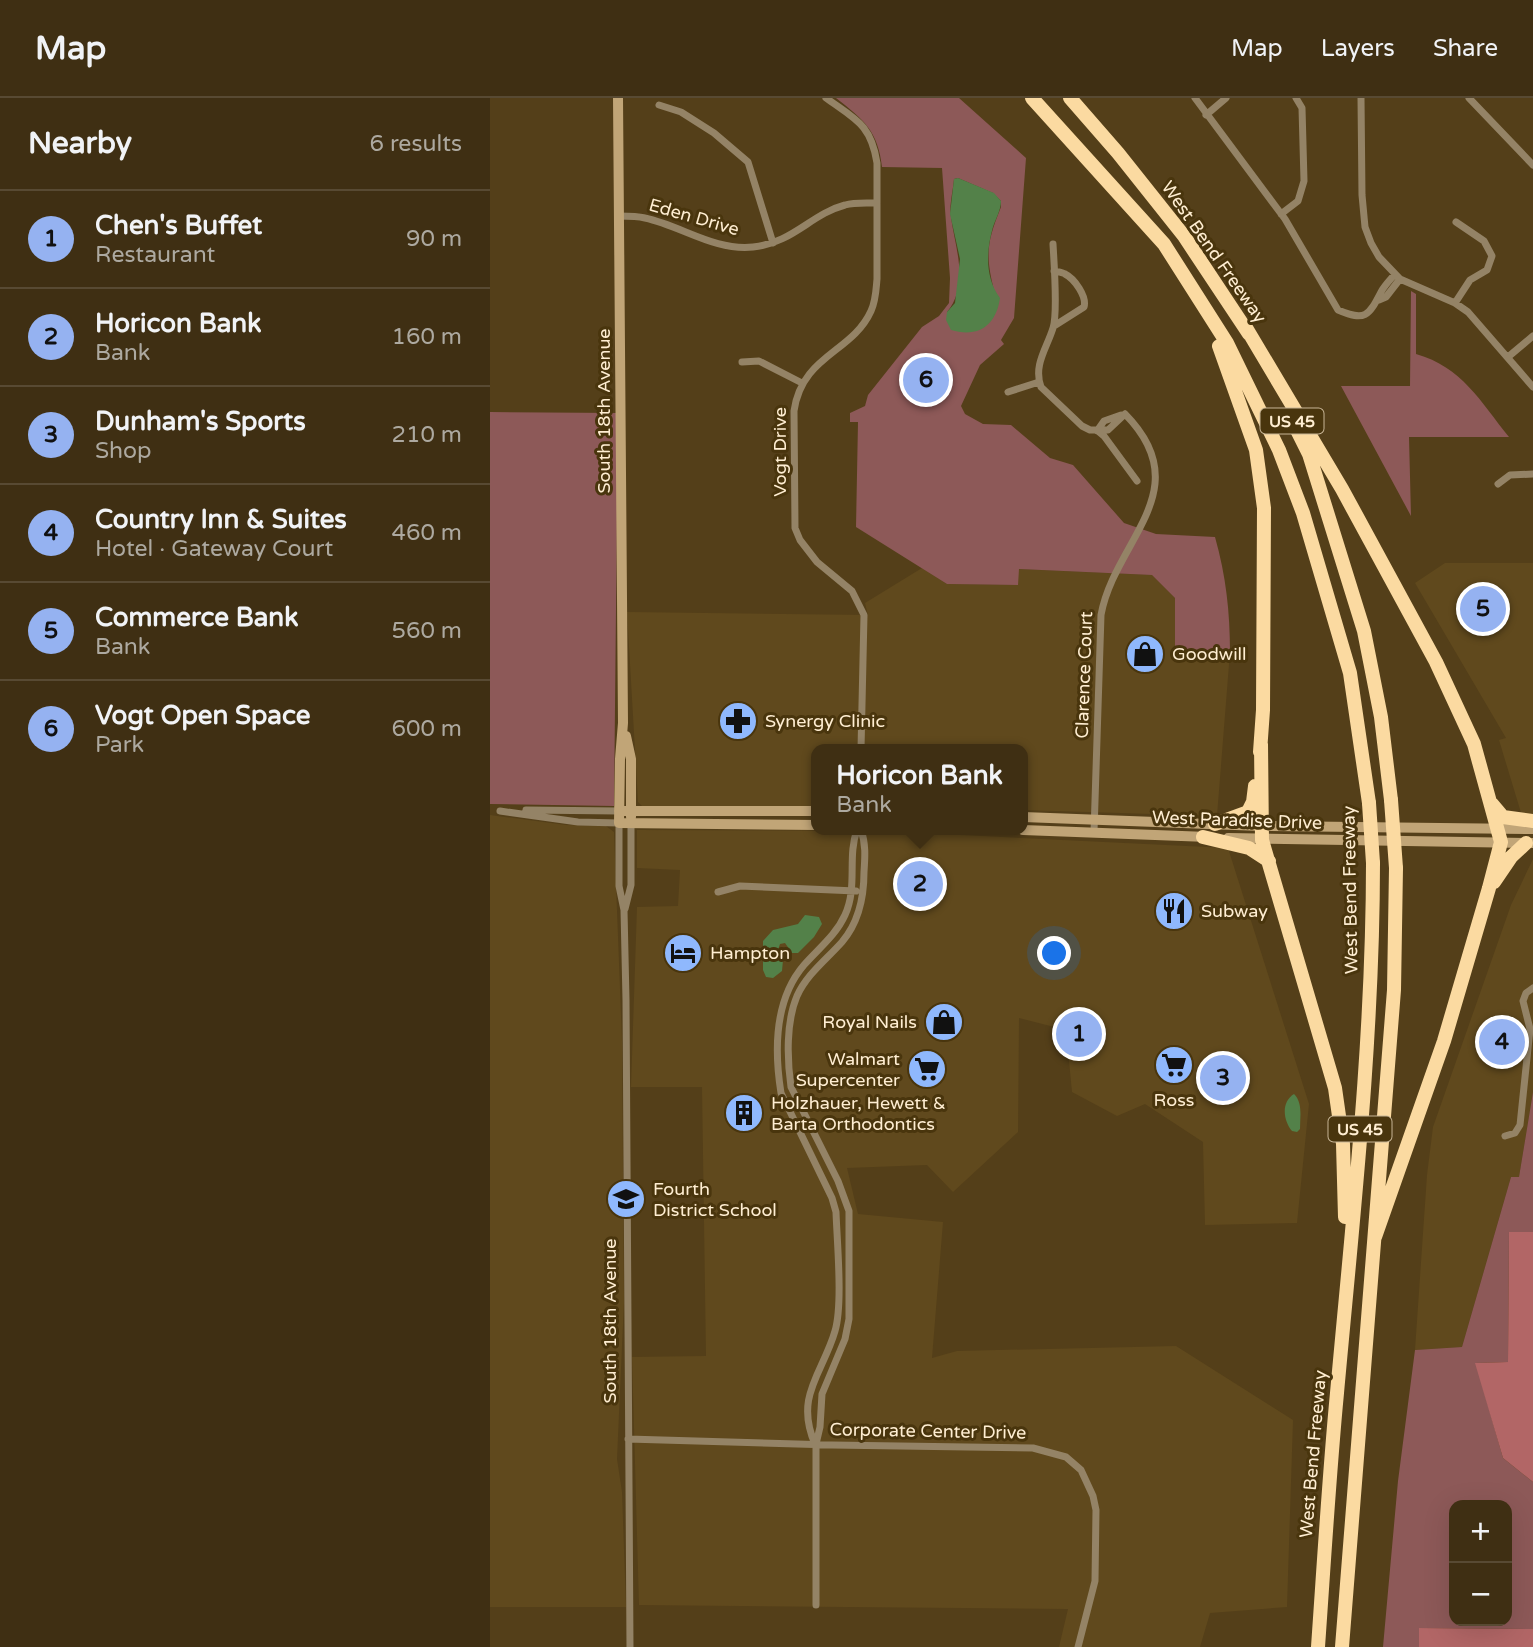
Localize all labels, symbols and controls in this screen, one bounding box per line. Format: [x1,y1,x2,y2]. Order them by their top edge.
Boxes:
text: Map [35,29,106,68]
text: Map [1231,34,1283,63]
text: Layers [1321,34,1395,63]
text: Share [1433,34,1498,63]
text: Nearby [28,125,132,162]
text: 6 results [369,130,462,158]
street label: West Bend Freeway [1157,177,1271,328]
street label: Eden Drive [646,194,742,240]
text: Chen's Buffet [95,210,262,241]
text: 1 [44,225,58,253]
text: 90 m [406,225,462,253]
text: Restaurant [95,241,215,269]
text: Horicon Bank [95,308,261,339]
text: 2 [44,323,58,351]
text: 160 m [392,323,462,351]
street label: South 18th Avenue [593,328,615,494]
text: Bank [95,339,150,367]
pin: 6 [903,354,949,406]
text: Dunham's Sports [95,406,306,437]
street label: Vogt Drive [769,407,791,497]
road number: US 45 [1260,408,1324,434]
text: 3 [44,421,58,449]
text: 210 m [392,421,462,449]
text: Shop [95,437,152,465]
text: Country Inn & Suites [95,504,347,535]
text: 4 [44,519,58,547]
text: 460 m [392,519,462,547]
text: Hotel · Gateway Court [95,535,333,563]
pin: 5 [1460,583,1506,635]
text: Commerce Bank [95,602,298,633]
street label: Clarence Court [1071,611,1097,739]
text: 5 [44,617,58,645]
text: 560 m [392,617,462,645]
text: Bank [95,633,150,661]
shop icon: Goodwill [1124,633,1166,675]
place label: Goodwill [1172,643,1247,665]
text: Vogt Open Space [95,700,310,731]
pharmacy icon: Synergy Clinic [717,700,759,742]
place label: Synergy Clinic [765,710,885,732]
text: 6 [44,715,58,743]
text: 600 m [392,715,462,743]
text: Park [95,731,144,759]
popup [811,744,1028,835]
text: Horicon Bank [836,760,1003,791]
text: Bank [836,791,892,819]
street label: West Bend Freeway [1338,805,1362,974]
street label: West Paradise Drive [1152,806,1322,834]
pin: 2 [897,858,943,910]
restaurant icon: Subway [1153,890,1195,932]
place label: Subway [1201,900,1268,922]
hotel icon: Hampton [662,932,704,974]
your location [1037,936,1071,970]
place label: Hampton [710,942,790,964]
shop icon: Royal Nails [923,1001,965,1043]
pin: 1 [1056,1008,1102,1060]
place label: Royal Nails [822,1011,917,1033]
pin: 4 [1479,1016,1525,1068]
supermarket icon: Ross [1153,1044,1195,1086]
place label: Walmart Supercenter [796,1048,900,1091]
supermarket icon: Walmart Supercenter [906,1048,948,1090]
pin: 3 [1200,1052,1246,1104]
place label: Ross [1153,1089,1195,1111]
building icon: Holzhauer, Hewett & Barta Orthodontics [723,1092,765,1134]
place label: Holzhauer, Hewett & Barta Orthodontics [771,1092,946,1135]
road number: US 45 [1328,1116,1392,1142]
school or university icon: Fourth District School [605,1178,647,1220]
place label: Fourth District School [653,1178,777,1221]
street label: South 18th Avenue [599,1238,621,1404]
street label: West Bend Freeway [1295,1369,1331,1539]
street label: Corporate Center Drive [829,1418,1027,1444]
map controls [1449,1500,1512,1626]
button: + [1449,1500,1512,1563]
button: − [1449,1563,1512,1626]

